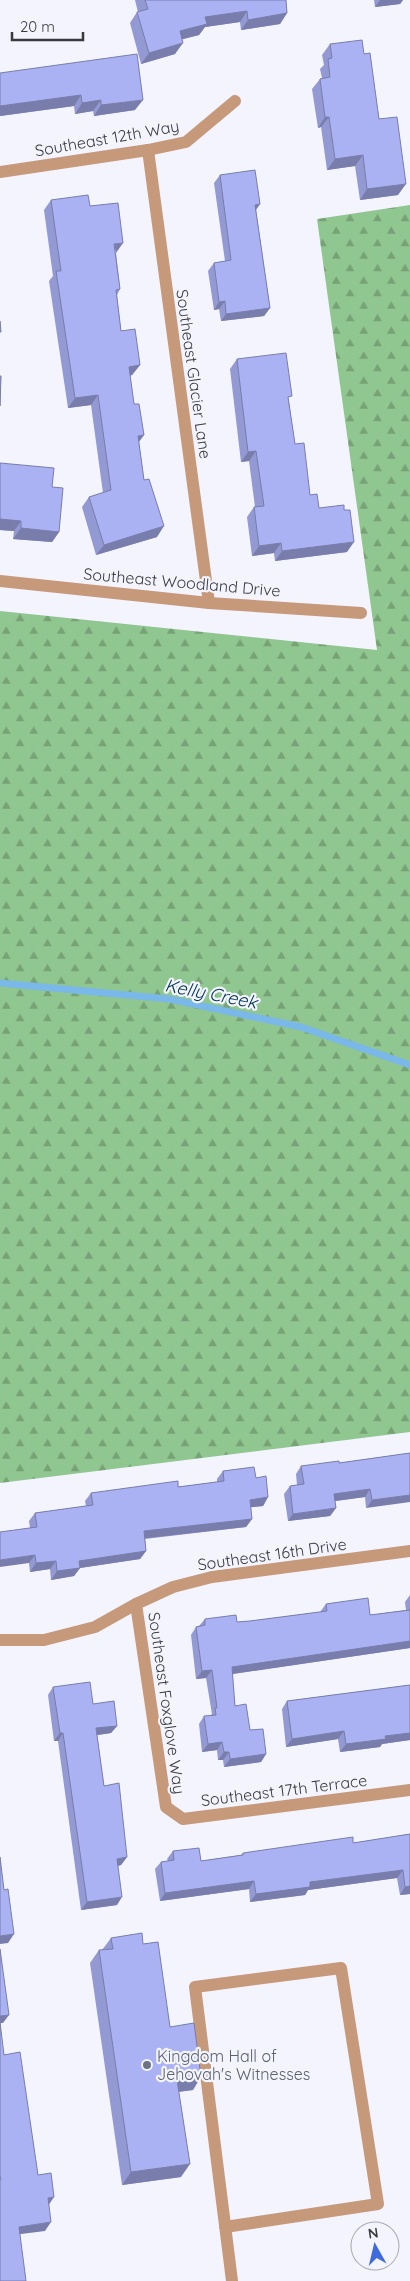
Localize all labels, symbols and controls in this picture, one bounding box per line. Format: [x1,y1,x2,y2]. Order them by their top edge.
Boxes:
scale bar [12,10,84,42]
text: 20 m [20,17,55,36]
street label: Southeast 12th Way [33,115,181,161]
street label: Southeast Glacier Lane [172,288,216,460]
street label: Southeast Woodland Drive [83,563,281,601]
water label: Kelly Creek [163,973,260,1014]
street label: Southeast 16th Drive [196,1534,348,1574]
street label: Southeast Foxglove Way [144,1611,190,1795]
street label: Southeast 17th Terrace [200,1770,368,1810]
place label: Kingdom Hall of Jehovah's Witnesses [157,2046,310,2084]
marker: Kingdom Hall of Jehovah's Witnesses [141,2059,153,2071]
north arrow [350,2221,400,2271]
text: N [367,2223,380,2243]

